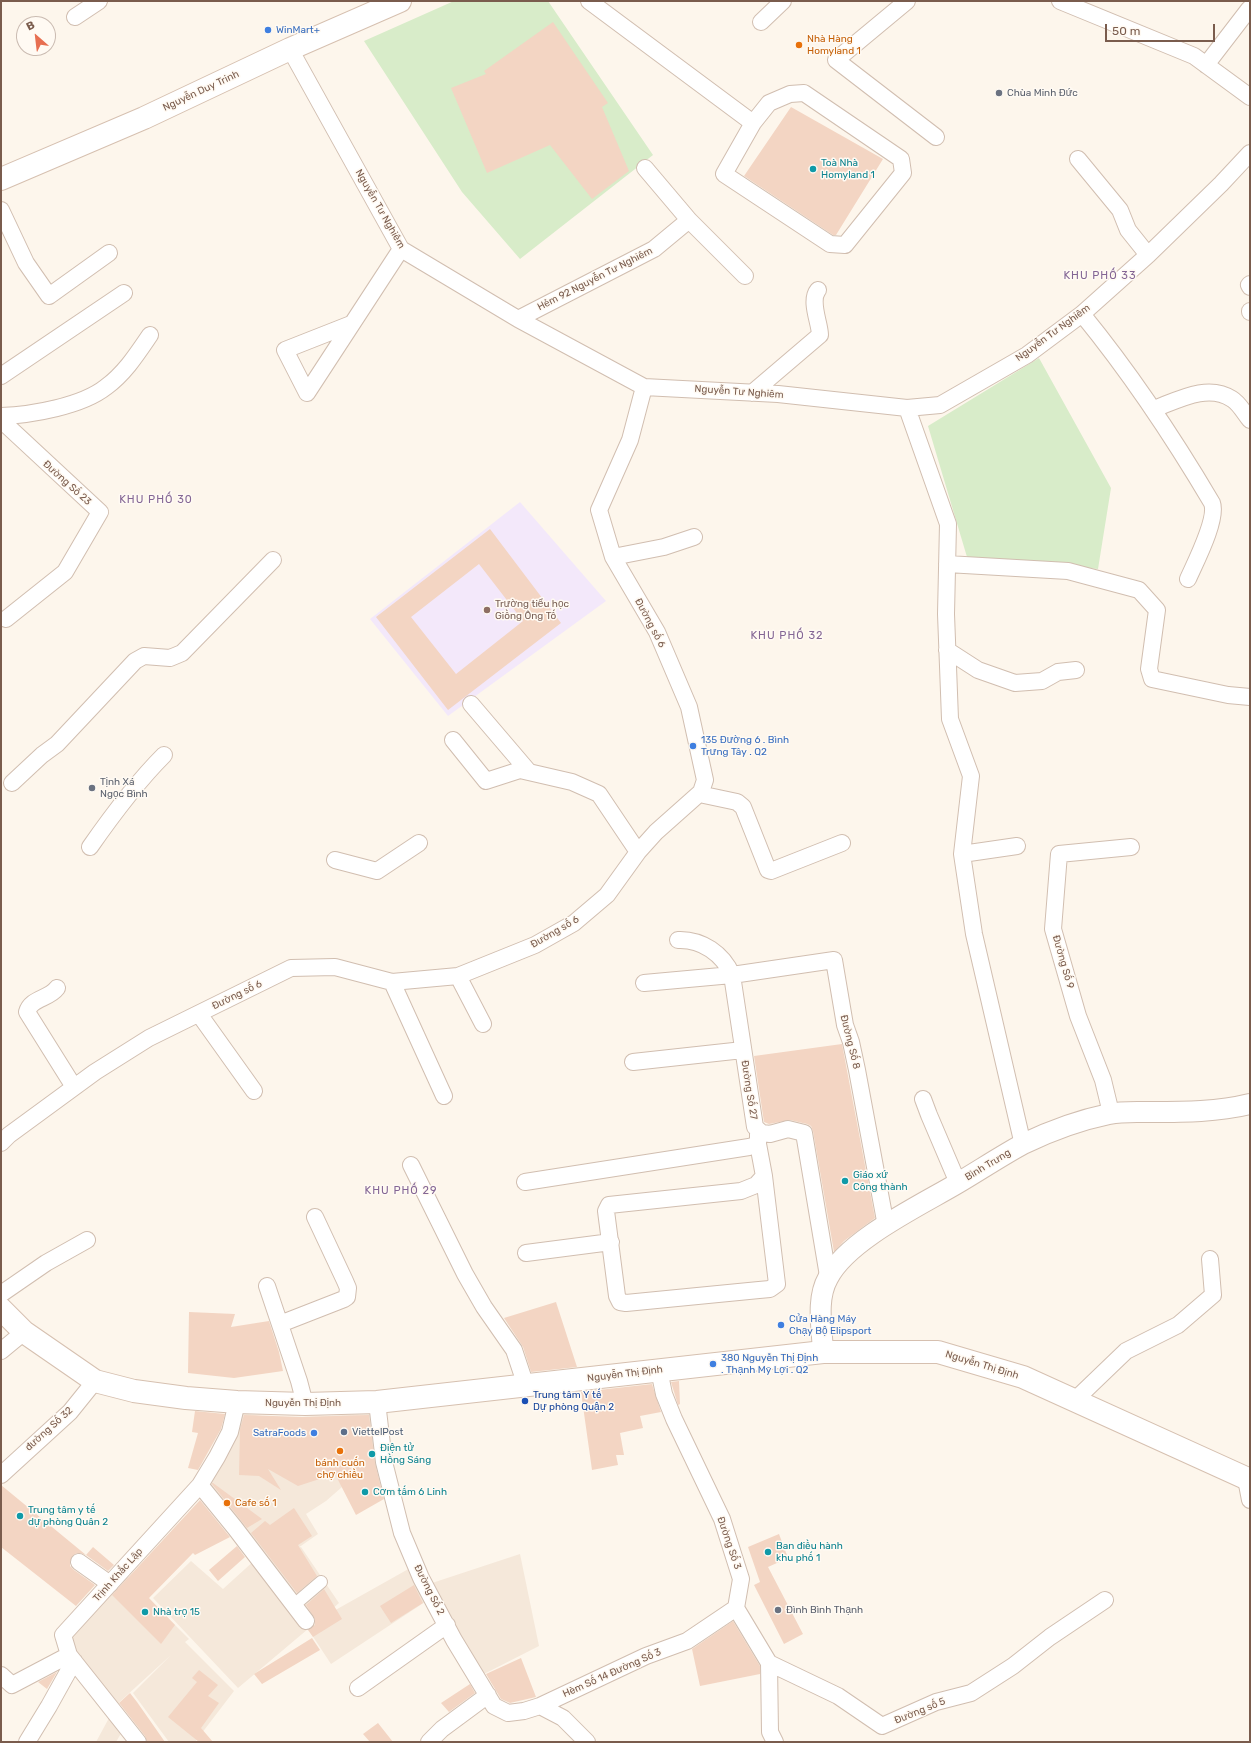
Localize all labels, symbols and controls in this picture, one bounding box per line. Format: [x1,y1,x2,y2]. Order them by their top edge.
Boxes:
north arrow [16,16,56,56]
scale bar [1107,16,1217,42]
text: B [24,18,37,33]
place label: WinMart+ [276,24,320,36]
text: 50 m [1112,24,1140,38]
marker: WinMart+ [263,25,273,35]
place label: Nhà Hàng Homyland 1 [807,33,861,56]
marker: Nhà Hàng Homyland 1 [794,40,804,50]
street label: Nguyễn Duy Trinh [161,68,241,114]
place label: Chùa Minh Đức [1007,87,1078,99]
marker: Chùa Minh Đức [994,88,1004,98]
place label: Toà Nhà Homyland 1 [821,157,875,180]
marker: Toà Nhà Homyland 1 [808,164,818,174]
street label: Nguyễn Tư Nghiêm [352,167,408,251]
street label: Hẻm 92 Nguyễn Tư Nghiêm [535,245,655,313]
district label: KHU PHỐ 33 [1063,269,1137,283]
street label: Nguyễn Tư Nghiêm [1013,302,1093,364]
street label: Nguyễn Tư Nghiêm [694,383,784,401]
street label: Đường Số 23 [40,458,94,508]
district label: KHU PHỐ 30 [119,493,193,507]
street label: Đường số 6 [632,596,668,650]
place label: Trường tiểu học Giồng Ông Tố [495,598,569,622]
marker: Trường tiểu học Giồng Ông Tố [482,605,492,615]
district label: KHU PHỐ 32 [751,629,823,643]
place label: 135 Đường 6 . Bình Trưng Tây . Q2 [701,734,789,758]
marker: 135 Đường 6 . Bình Trưng Tây . Q2 [688,741,698,751]
place label: Tịnh Xá Ngọc Bình [100,776,148,800]
marker: Tịnh Xá Ngọc Bình [87,783,97,793]
street label: Đường số 6 [529,913,581,951]
street label: Đường Số 9 [1050,934,1076,990]
street label: Đường số 6 [210,978,264,1012]
street label: Đường Số 8 [837,1014,863,1070]
street label: Đường Số 27 [738,1059,760,1121]
street label: Bình Trưng [963,1147,1013,1183]
place label: Giáo xứ Công thành [853,1169,908,1192]
marker: Giáo xứ Công thành [840,1176,850,1186]
district label: KHU PHỐ 29 [365,1184,437,1198]
place label: Cửa Hàng Máy Chạy Bộ Elipsport [789,1313,871,1336]
marker: Cửa Hàng Máy Chạy Bộ Elipsport [776,1320,786,1330]
street label: Nguyễn Thị Định [944,1348,1020,1382]
place label: 380 Nguyễn Thị Định . Thạnh Mỹ Lợi . Q2 [721,1352,818,1376]
marker: 380 Nguyễn Thị Định . Thạnh Mỹ Lợi . Q2 [708,1359,718,1369]
street label: Nguyễn Thị Định [587,1363,663,1385]
place label: Trung tâm Y tế Dự phòng Quận 2 [533,1389,614,1412]
marker: Trung tâm Y tế Dự phòng Quận 2 [520,1396,530,1406]
street label: Nguyễn Thị Định [265,1397,341,1409]
street label: đường Số 32 [23,1404,75,1454]
place label: ViettelPost [352,1426,403,1438]
place label: SatraFoods [253,1427,306,1439]
marker: ViettelPost [339,1427,349,1437]
marker: SatraFoods [309,1428,319,1438]
place label: Điện tử Hồng Sáng [380,1442,431,1466]
marker: bánh cuốn chợ chiều [335,1446,345,1456]
marker: Điện tử Hồng Sáng [367,1449,377,1459]
place label: bánh cuốn chợ chiều [315,1457,365,1480]
place label: Cơm tấm 6 Linh [373,1486,447,1498]
marker: Cơm tấm 6 Linh [360,1487,370,1497]
place label: Cafe số 1 [235,1497,277,1509]
marker: Cafe số 1 [222,1498,232,1508]
place label: Trung tâm y tế dự phòng Quân 2 [28,1504,108,1528]
marker: Trung tâm y tế dự phòng Quân 2 [15,1511,25,1521]
street label: Đường Số 3 [714,1515,744,1571]
place label: Ban điều hành khu phố 1 [776,1540,843,1564]
street label: Trịnh Khắc Lập [91,1546,145,1604]
marker: Ban điều hành khu phố 1 [763,1547,773,1557]
street label: Đường Số 2 [411,1563,447,1617]
place label: Đình Bình Thạnh [786,1604,863,1616]
marker: Đình Bình Thạnh [773,1605,783,1615]
place label: Nhà trọ 15 [153,1606,200,1618]
marker: Nhà trọ 15 [140,1607,150,1617]
street label: Hèm Số 14 Đường Số 3 [561,1646,663,1700]
street label: Đường số 5 [893,1695,947,1727]

